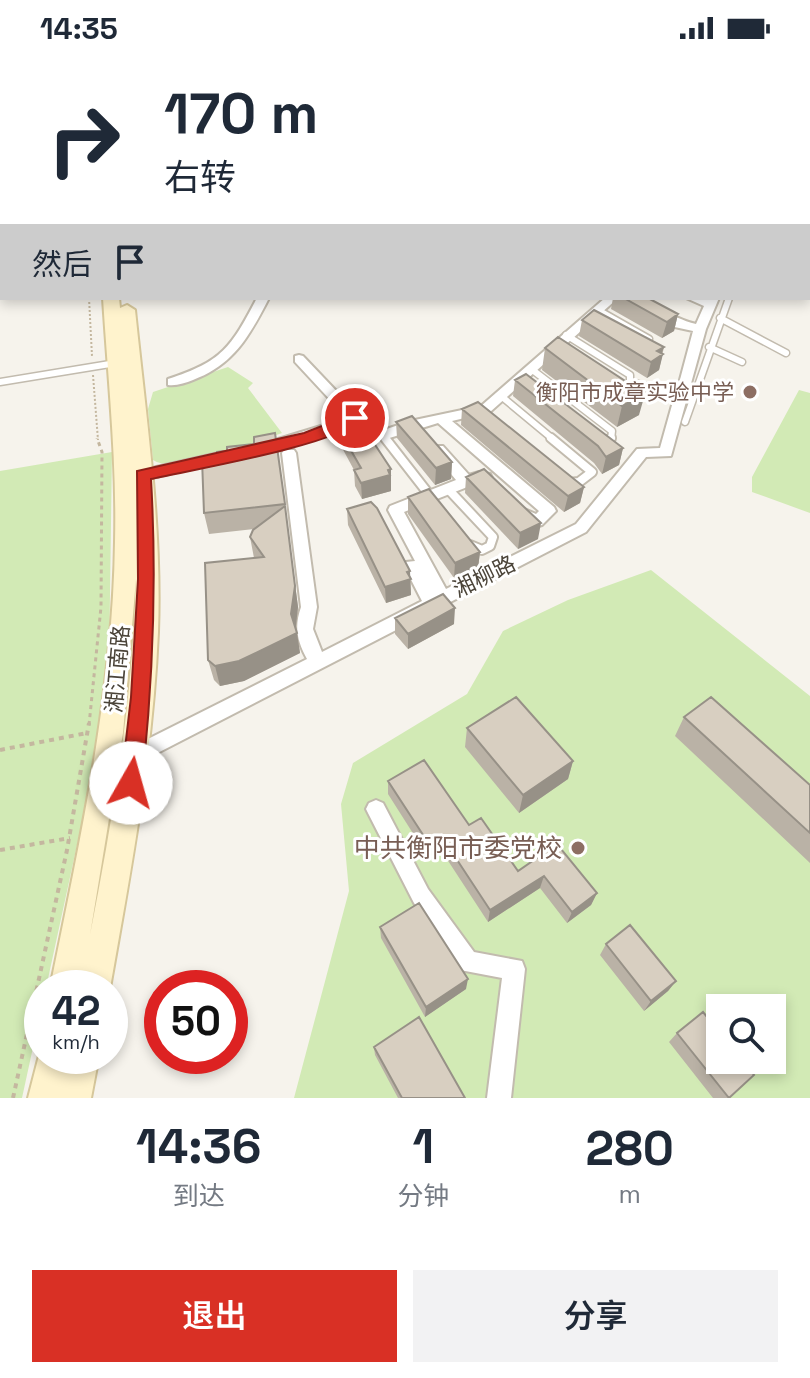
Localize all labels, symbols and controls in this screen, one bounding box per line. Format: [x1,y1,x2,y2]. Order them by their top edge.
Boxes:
text: 14:35 [40,9,118,48]
text: 170 m [164,78,318,149]
icon: right [32,88,136,192]
text: 右转 [164,155,236,201]
icon: arrive [108,240,152,284]
text: 然后 [32,245,92,284]
place label: 衡阳市成章实验中学 [536,378,734,406]
marker: 衡阳市成章实验中学 [741,383,759,401]
pin [321,384,389,452]
icon: arrive [333,396,377,440]
street label: 湘柳路 [448,549,520,603]
street label: 湘江南路 [99,624,135,714]
position arrow [89,741,173,825]
place label: 中共衡阳市委党校 [354,831,562,865]
marker: 中共衡阳市委党校 [569,839,587,857]
speed limit sign: 50 [144,970,248,1074]
text: 42 [51,986,101,1037]
map controls [706,994,786,1074]
button: search [706,994,786,1074]
text: km/h [52,1029,100,1055]
text: 14:36 [136,1116,261,1177]
text: 1 [413,1116,434,1177]
text: 280 [586,1118,674,1179]
text: m [619,1177,641,1211]
text: 到达 [173,1179,225,1213]
text: 分钟 [397,1179,449,1213]
button: 退出 [32,1270,397,1362]
button: 分享 [413,1270,778,1362]

